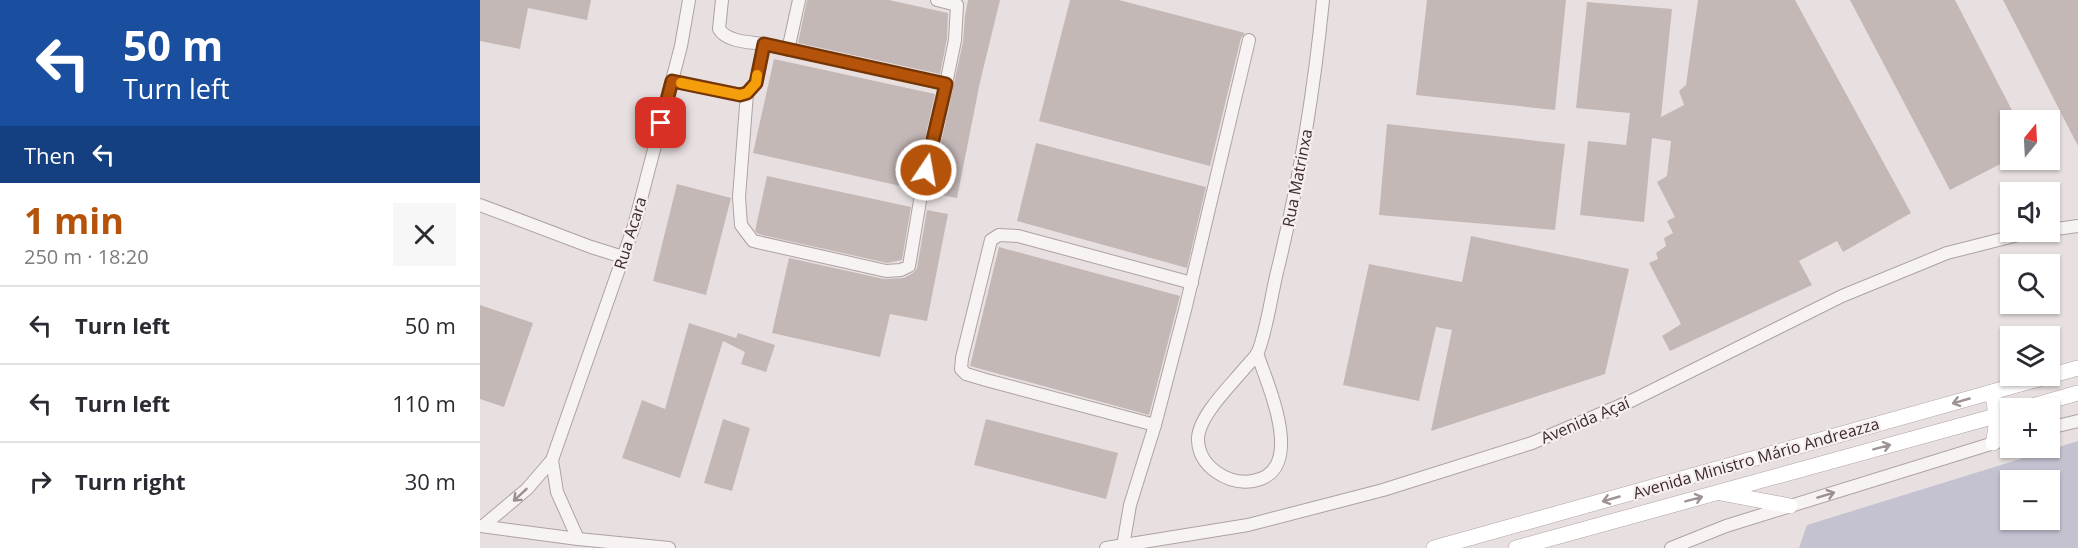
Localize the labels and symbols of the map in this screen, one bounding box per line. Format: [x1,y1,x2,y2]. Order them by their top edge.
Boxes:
pin [635,97,686,148]
north arrow [2000,110,2060,170]
street label: Rua Matrinxa [1277,127,1317,229]
position arrow [894,138,958,202]
street label: Rua Acara [609,194,651,272]
street label: Avenida Açaí [1537,391,1634,449]
one-way arrow [1952,396,1971,407]
street label: Avenida Ministro Mário Andreazza [1630,412,1882,504]
one-way arrow [1872,441,1891,452]
one-way arrow [512,488,527,502]
one-way arrow [1816,489,1835,500]
one-way arrow [1602,493,1621,505]
one-way arrow [1684,493,1703,504]

